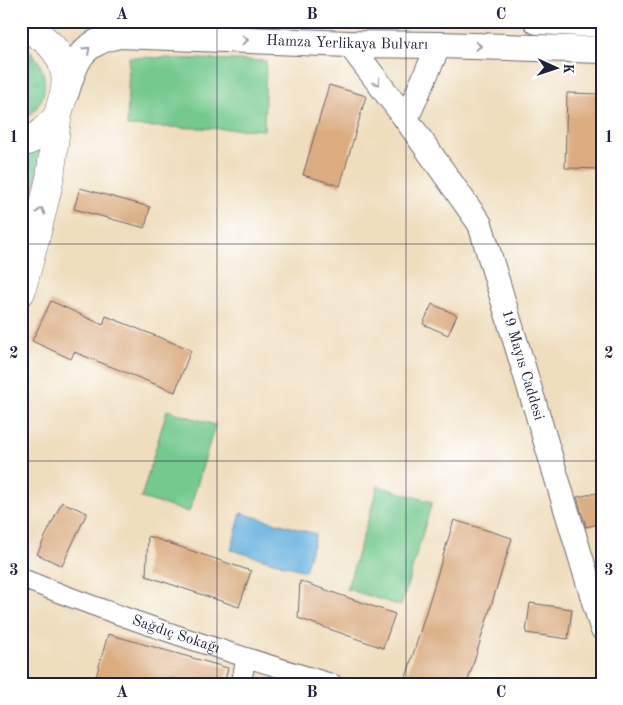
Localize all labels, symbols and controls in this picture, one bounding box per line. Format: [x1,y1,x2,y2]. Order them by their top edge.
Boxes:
text: A [116,7,128,23]
text: B [306,7,318,23]
text: C [496,7,506,23]
street label: Hamza Yerlikaya Bulvarı [266,33,428,52]
one-way arrow [242,35,250,46]
one-way arrow [474,41,482,52]
north arrow [530,42,580,92]
one-way arrow [82,47,91,56]
text: K [561,63,575,75]
one-way arrow [372,76,380,85]
text: 1 [9,130,19,146]
text: 1 [604,130,614,146]
one-way arrow [35,207,46,216]
street label: 19 Mayıs Caddesi [499,308,546,422]
text: 2 [9,346,19,362]
text: 2 [604,346,614,362]
text: 3 [9,563,19,579]
text: 3 [604,563,614,579]
street label: Sağdıç Sokağı [130,613,222,656]
text: A [116,685,128,701]
text: B [306,685,318,701]
text: C [496,685,506,701]

